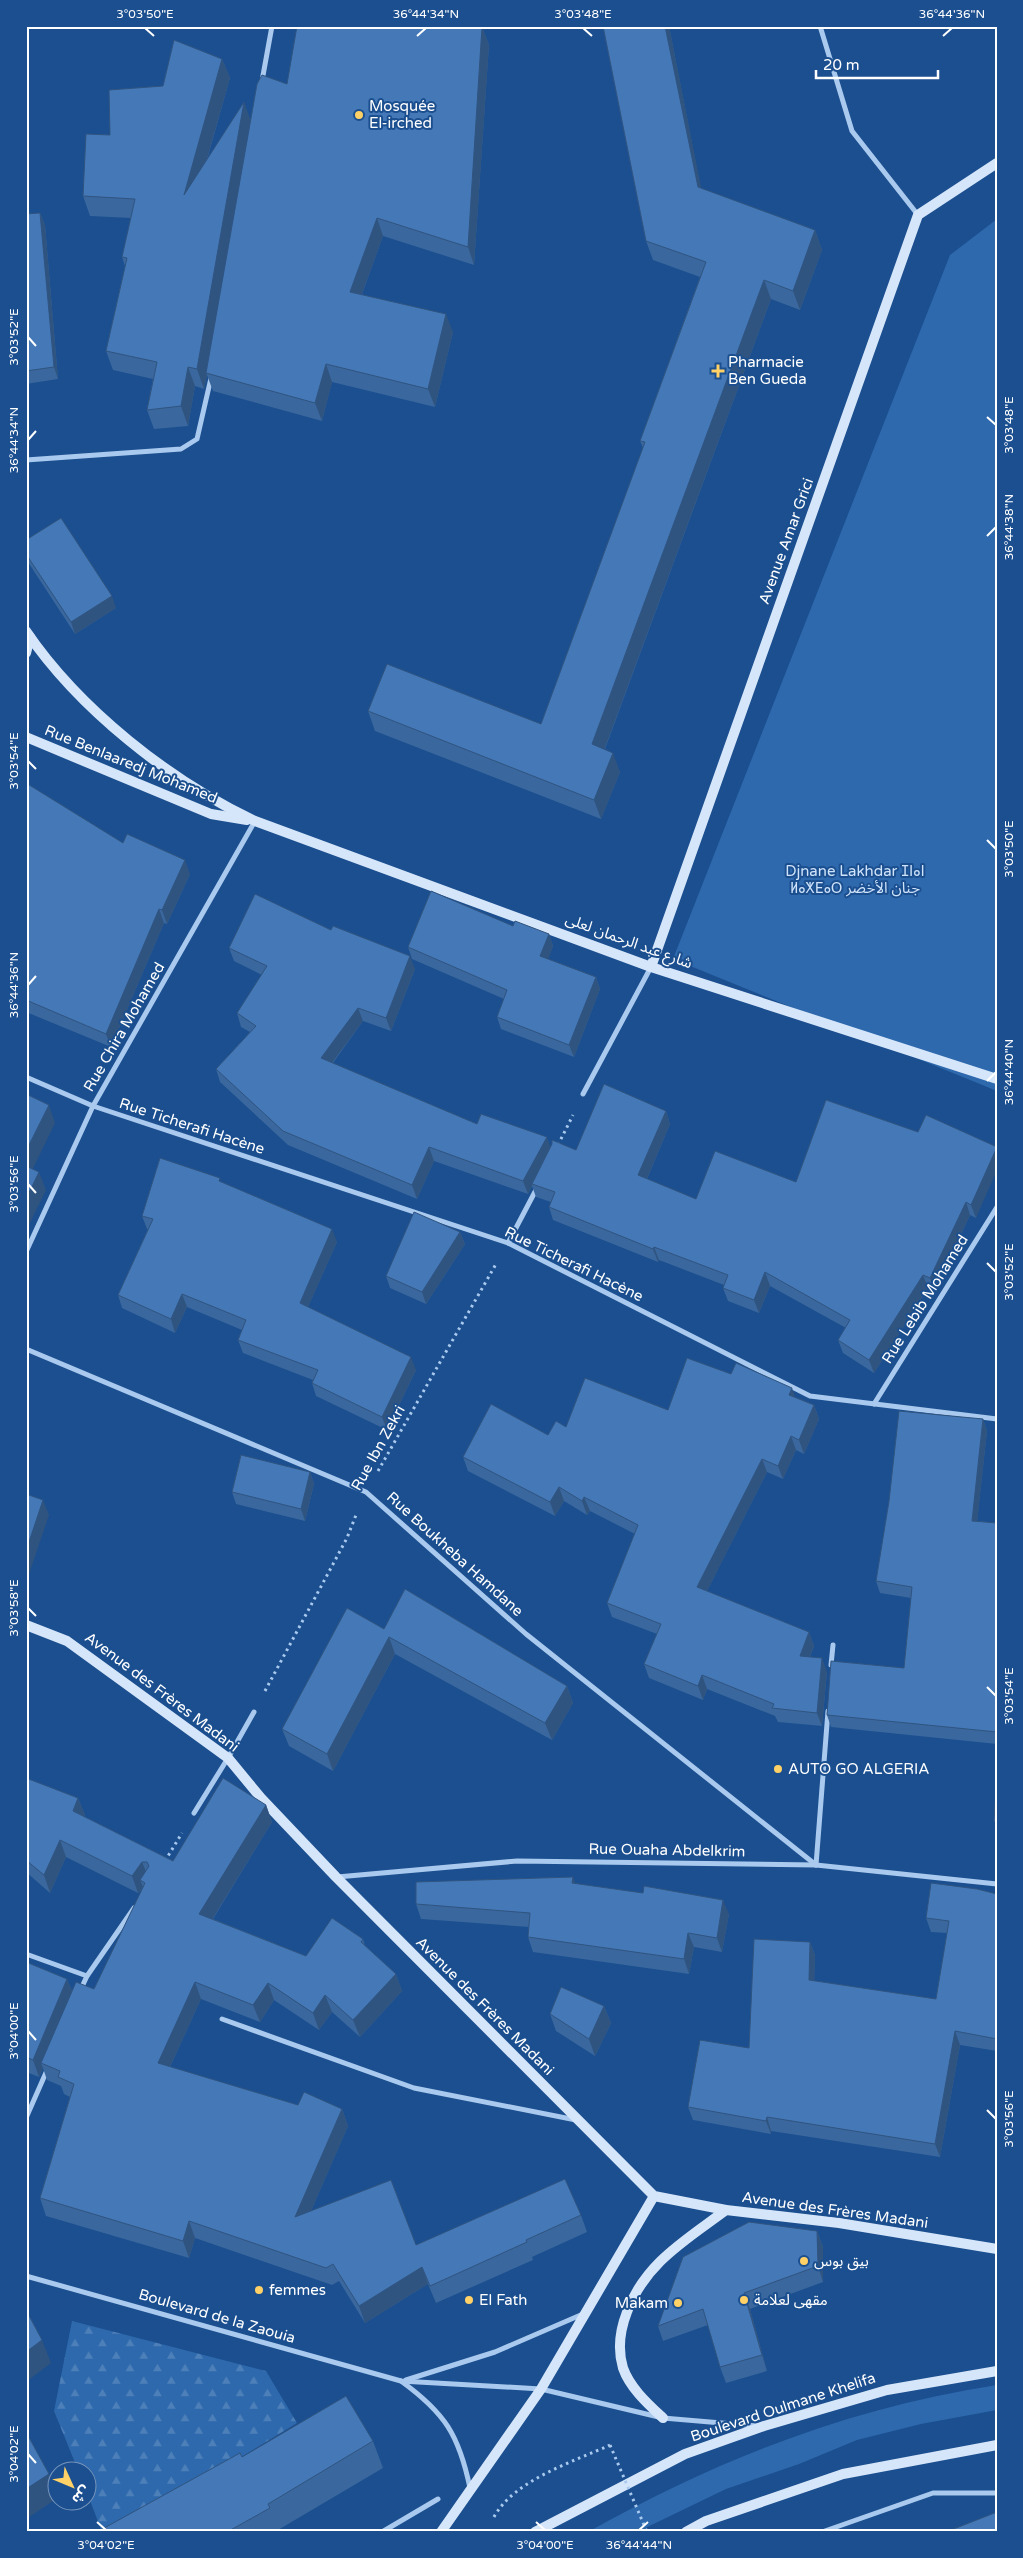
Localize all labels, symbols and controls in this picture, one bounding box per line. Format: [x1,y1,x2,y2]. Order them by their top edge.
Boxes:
text: 3°03'50"E [116,7,174,21]
text: 36°44'34"N [393,7,459,21]
text: 3°03'48"E [554,7,612,21]
text: 36°44'36"N [919,7,985,21]
scale bar [816,48,938,80]
text: 20 m [823,56,860,74]
place label: Mosquée El-irched [369,97,435,132]
marker: Mosquée El-irched [353,109,365,121]
text: 3°03'52"E [7,308,21,366]
place label: Pharmacie Ben Gueda [728,353,807,388]
marker: Pharmacie Ben Gueda [712,365,724,377]
text: 3°03'48"E [1002,396,1016,454]
text: 36°44'34"N [7,407,21,473]
street label: Avenue Amar Grici [755,475,817,607]
text: 36°44'38"N [1002,494,1016,560]
street label: Rue Benlaaredj Mohamed [42,721,220,807]
text: 3°03'54"E [7,732,21,790]
text: 3°03'50"E [1002,820,1016,878]
park label: Djnane Lakhdar ⵊⵏⴰⵏ ⵍⴰⵅⴹⴰⵔ جنان الأخضر [785,862,925,897]
street label: شارع عبد الرحمان لعلى [562,910,695,975]
text: 36°44'36"N [7,952,21,1018]
street label: Rue Chira Mohamed [80,959,168,1095]
text: 36°44'40"N [1002,1039,1016,1105]
street label: Rue Ticherafi Hacène [117,1094,267,1158]
text: 3°03'56"E [7,1155,21,1213]
street label: Rue Ticherafi Hacène [502,1223,646,1305]
street label: Rue Lebib Mohamed [878,1231,972,1367]
text: 3°03'52"E [1002,1243,1016,1301]
street label: Rue Ibn Zekri [347,1402,409,1494]
street label: Rue Boukheba Hamdane [383,1488,527,1620]
text: 3°03'58"E [7,1579,21,1637]
street label: Avenue des Frères Madani [81,1628,243,1756]
text: 3°03'54"E [1002,1667,1016,1725]
place label: AUTO GO ALGERIA [788,1760,929,1778]
marker: AUTO GO ALGERIA [772,1763,784,1775]
street label: Rue Ouaha Abdelkrim [588,1840,746,1860]
street label: Avenue des Frères Madani [412,1933,558,2079]
text: 3°04'00"E [7,2002,21,2060]
text: 3°03'56"E [1002,2090,1016,2148]
street label: Avenue des Frères Madani [741,2188,929,2232]
place label: بيق بوس [814,2252,869,2271]
marker: بيق بوس [798,2255,810,2267]
place label: femmes [269,2281,326,2299]
marker: femmes [253,2284,265,2296]
street label: Boulevard de la Zaouia [137,2285,297,2347]
place label: El Fath [479,2291,527,2309]
place label: مقهى لعلامة [754,2291,828,2309]
marker: El Fath [463,2294,475,2306]
place label: Makam [615,2294,668,2312]
marker: مقهى لعلامة [738,2294,750,2306]
marker: Makam [672,2297,684,2309]
street label: Boulevard Oulmane Khelifa [688,2369,878,2445]
text: 3°04'02"E [7,2425,21,2483]
north arrow [48,2460,98,2510]
text: ش [68,2482,94,2507]
text: 3°04'02"E [77,2538,135,2552]
text: 3°04'00"E [516,2538,574,2552]
text: 36°44'44"N [606,2538,672,2552]

